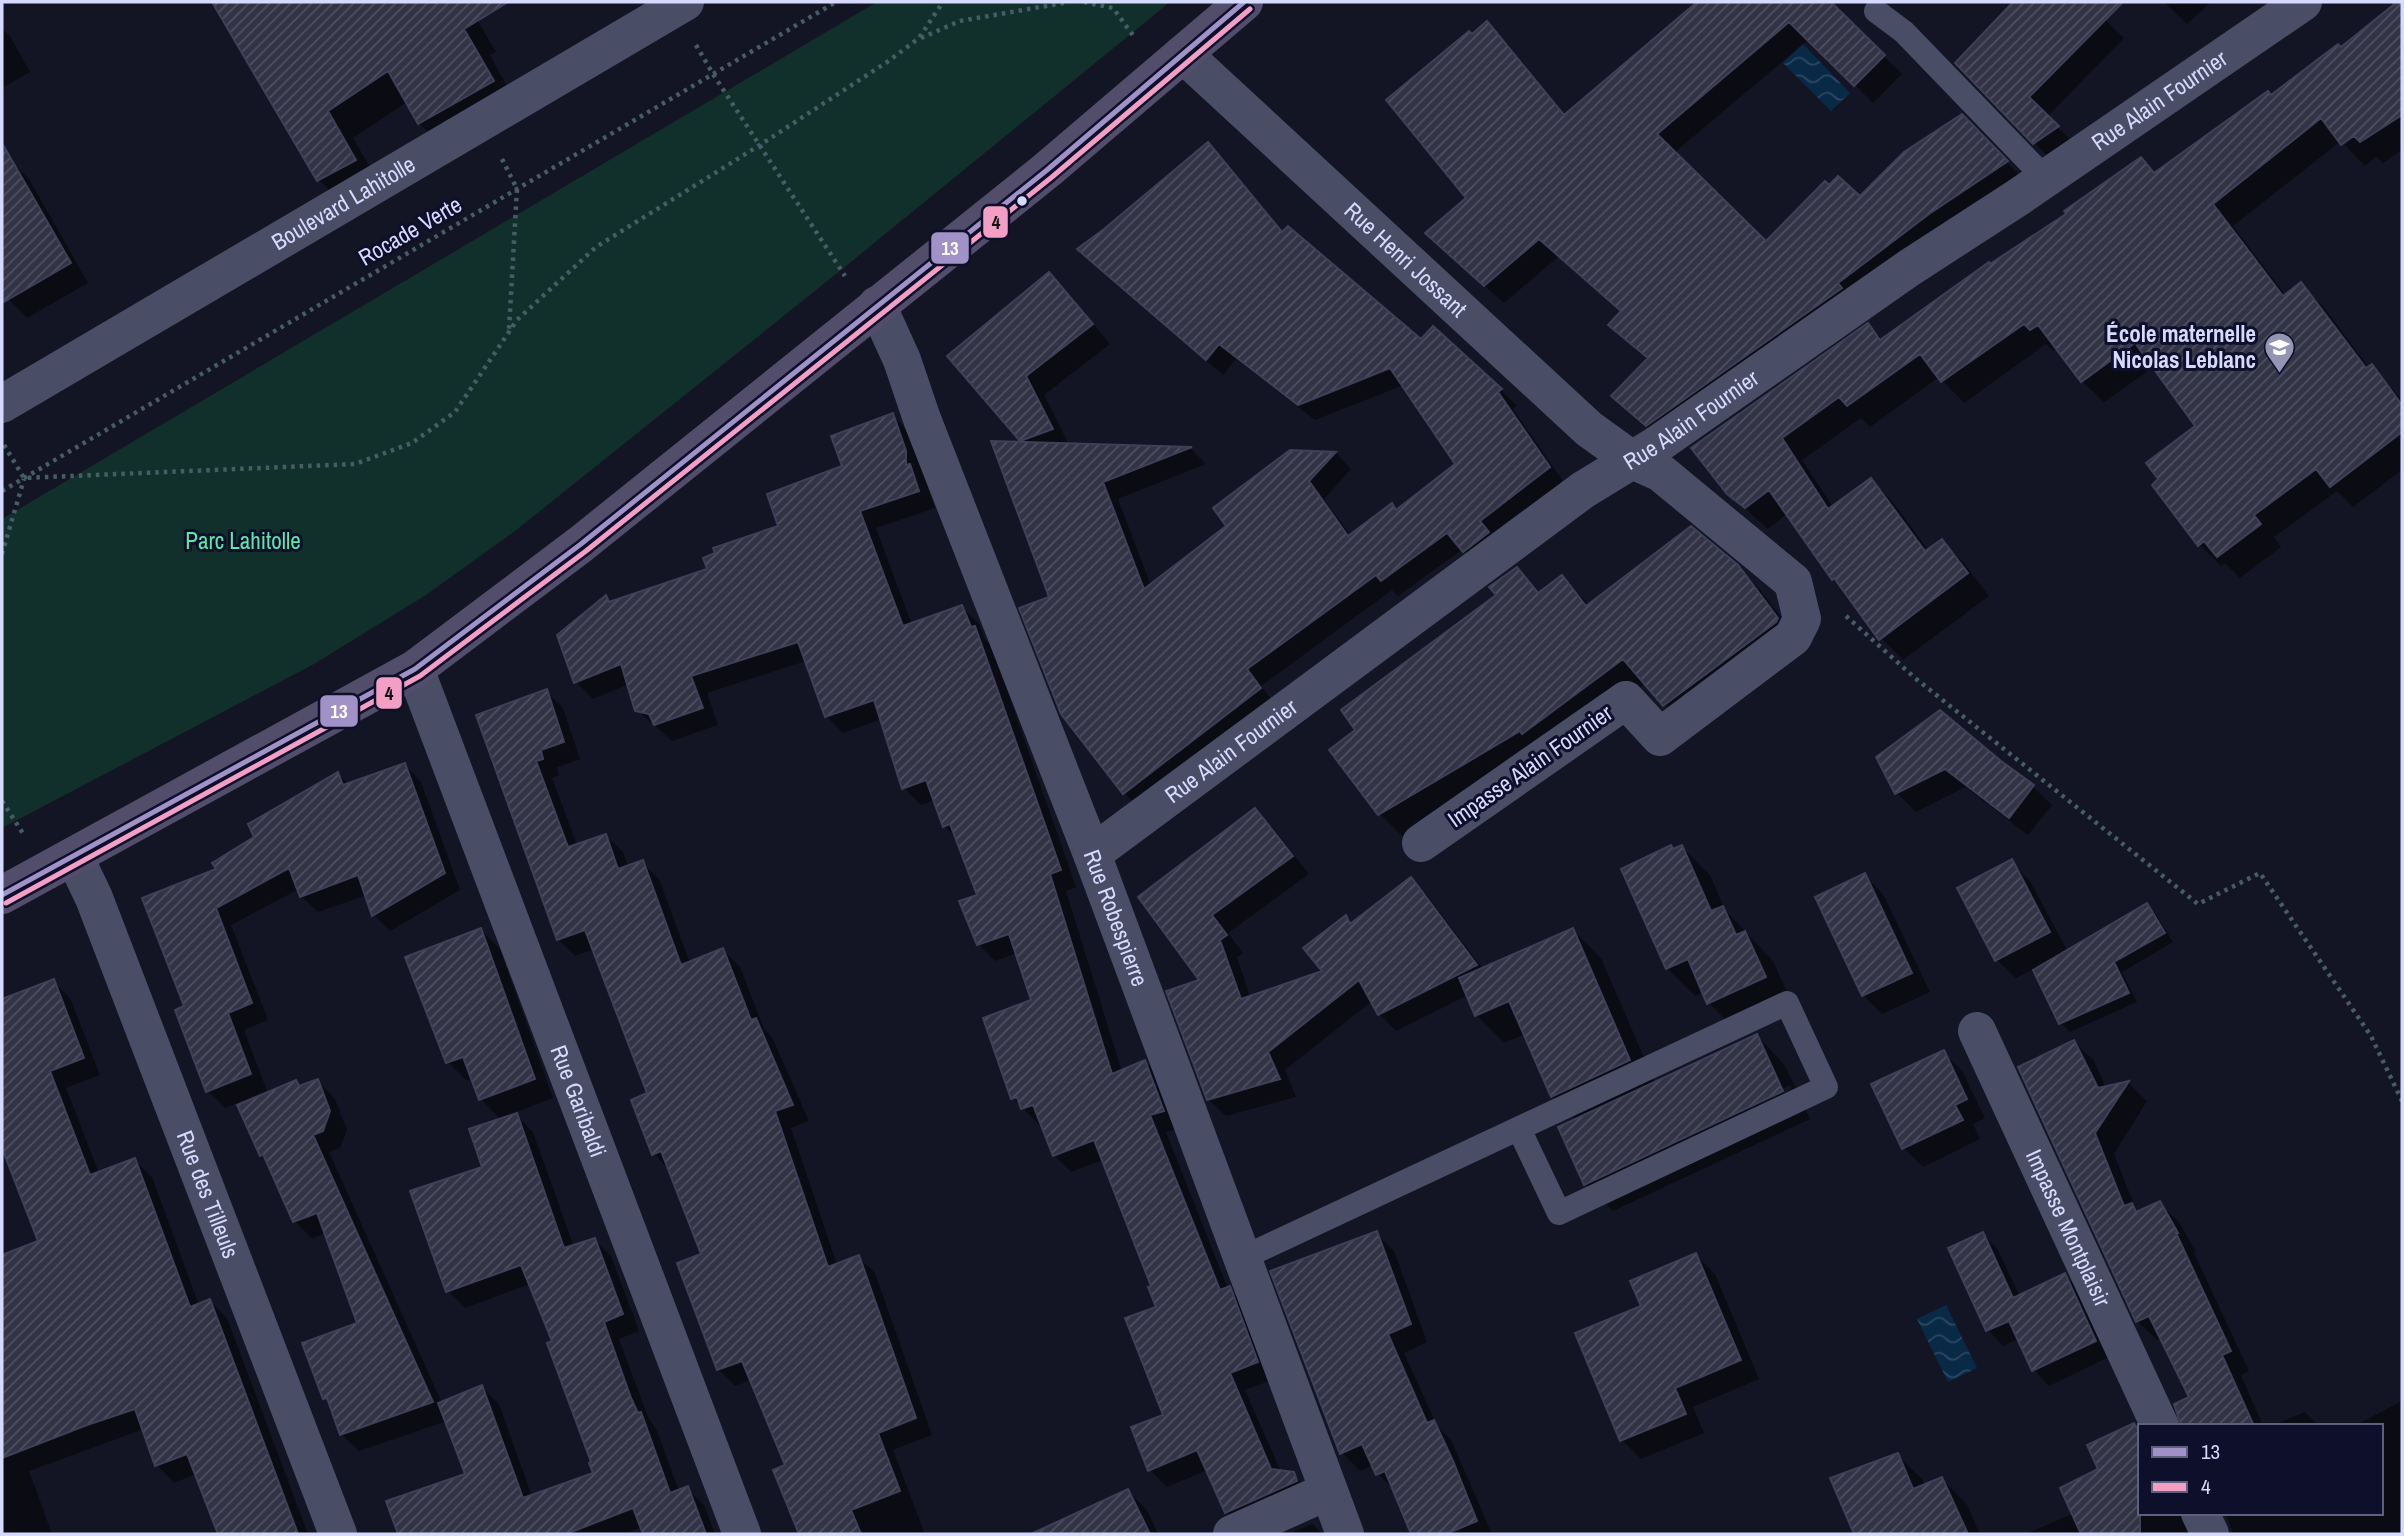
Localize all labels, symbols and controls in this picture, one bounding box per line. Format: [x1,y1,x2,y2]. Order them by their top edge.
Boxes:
street label: Rue Alain Fournier [2085,42,2233,157]
street label: Boulevard Lahitolle [266,148,421,257]
street label: Rocade Verte [353,189,467,273]
unlabelled marker [1015,194,1029,208]
street label: Rue Henri Jossant [1338,195,1474,324]
line badge: 4 [982,205,1009,239]
text: 4 [992,209,1001,235]
line badge: 13 [930,231,970,265]
text: 13 [941,235,959,261]
place label: École maternelle Nicolas Leblanc [2106,318,2256,375]
school or university icon: École maternelle Nicolas Leblanc [2262,330,2296,374]
street label: Rue Alain Fournier [1617,362,1765,477]
park label: Parc Lahitolle [185,525,301,556]
line badge: 4 [375,676,403,710]
text: 4 [385,680,394,706]
street label: Rue Alain Fournier [1158,691,1304,810]
line badge: 13 [319,694,359,728]
street label: Impasse Alain Fournier [1441,697,1619,834]
text: 13 [330,698,348,724]
street label: Rue Robespierre [1077,845,1156,991]
street label: Rue Garibaldi [544,1041,614,1161]
street label: Rue des Tilleuls [170,1126,247,1263]
street label: Impasse Montplaisir [2019,1144,2119,1312]
legend [2138,1424,2383,1515]
text: 13 [2201,1437,2220,1466]
text: 4 [2201,1472,2211,1501]

